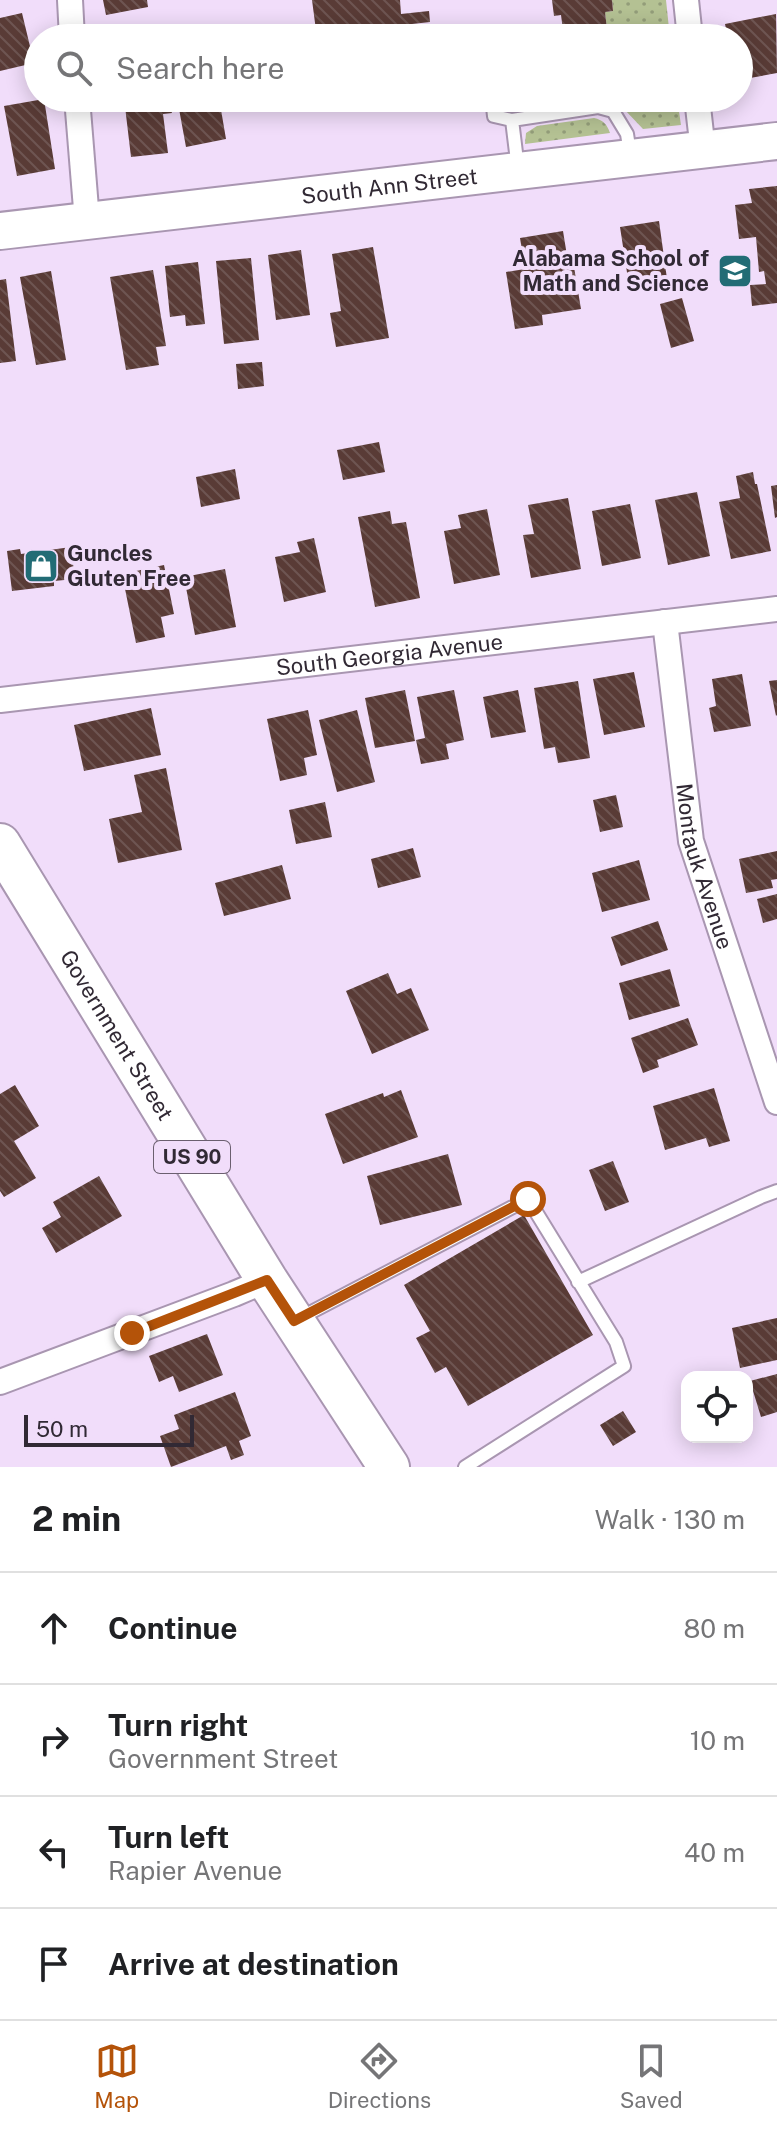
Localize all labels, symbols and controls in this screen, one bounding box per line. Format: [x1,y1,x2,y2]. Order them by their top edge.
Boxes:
search box [24,24,753,112]
icon: search [52,46,96,90]
text: Search here [116,50,284,86]
street label: South Ann Street [300,163,479,209]
place label: Alabama School of Math and Science [512,245,709,296]
school or university icon: Alabama School of Math and Science [716,252,754,290]
place label: Guncles Gluten Free [67,540,191,591]
shop icon: Guncles Gluten Free [22,547,60,585]
street label: South Georgia Avenue [275,628,504,681]
street label: Montauk Avenue [671,782,739,952]
street label: Government Street [55,945,179,1125]
road number: US 90 [154,1141,230,1173]
route start [510,1181,546,1217]
route end [114,1315,150,1351]
map controls [681,1371,753,1443]
button: locate [681,1371,753,1443]
scale bar [24,1411,194,1447]
text: 50 m [36,1416,88,1442]
text: 2 min [32,1499,121,1539]
text: Walk · 130 m [595,1504,745,1535]
icon: ahead [32,1606,76,1650]
text: Continue [108,1610,238,1646]
text: 80 m [684,1613,745,1644]
text: Turn right [108,1707,248,1743]
icon: right [32,1718,76,1762]
text: 10 m [690,1725,745,1756]
text: Government Street [108,1743,338,1774]
text: Turn left [108,1819,229,1855]
icon: left [32,1830,76,1874]
text: 40 m [684,1837,745,1868]
text: Rapier Avenue [108,1855,282,1886]
icon: arrive [32,1942,76,1986]
text: Arrive at destination [108,1946,399,1982]
tab: Map [94,2039,139,2113]
tab: Directions [328,2039,431,2113]
tab: Saved [620,2039,683,2113]

